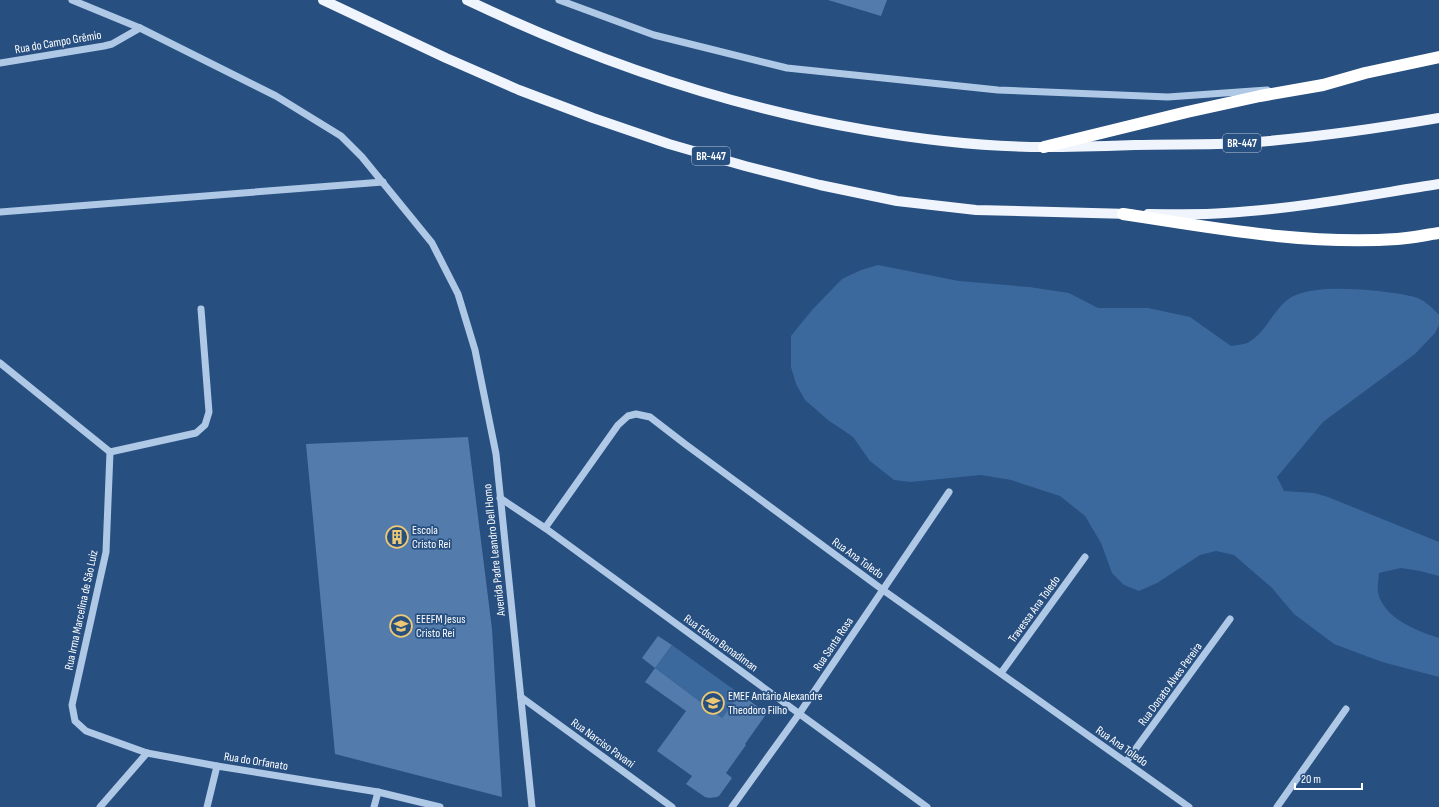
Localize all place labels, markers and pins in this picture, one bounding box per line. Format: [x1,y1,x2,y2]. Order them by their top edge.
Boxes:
place label: Escola Cristo Rei [412,523,451,552]
building icon: Escola Cristo Rei [384,524,410,550]
place label: EEEFM Jesus Cristo Rei [416,612,466,641]
school or university icon: EEEFM Jesus Cristo Rei [388,613,414,639]
place label: EMEF Antário Alexandre Theodoro Filho [728,689,823,718]
school or university icon: EMEF Antário Alexandre Theodoro Filho [700,690,726,716]

